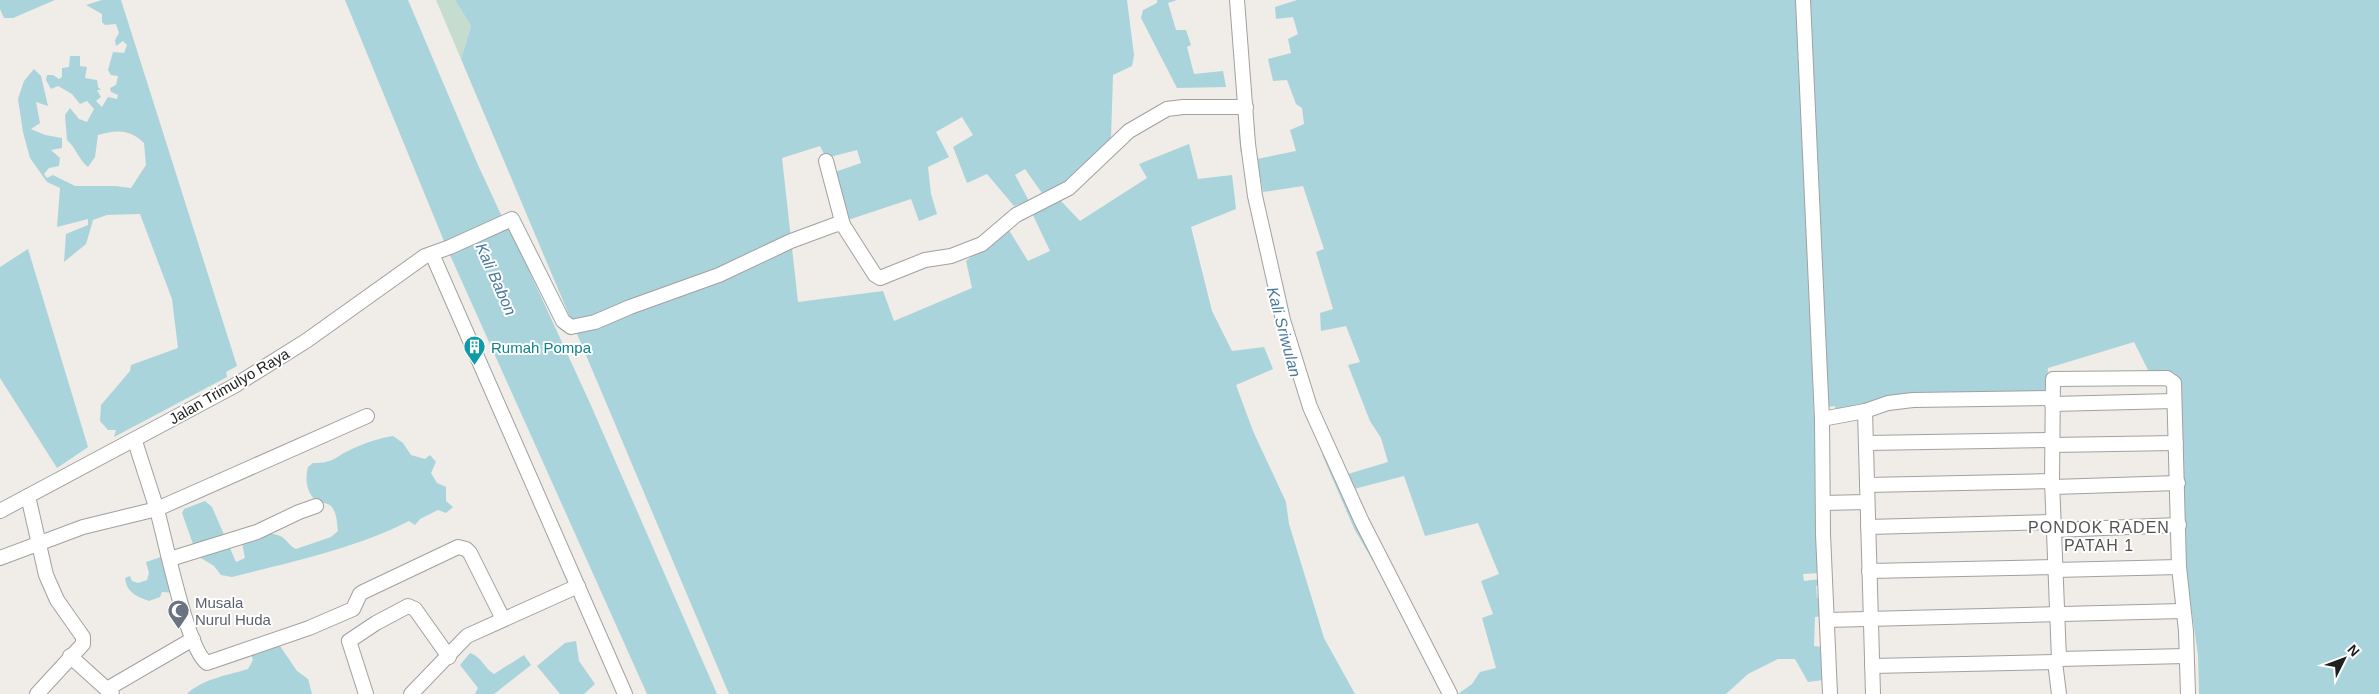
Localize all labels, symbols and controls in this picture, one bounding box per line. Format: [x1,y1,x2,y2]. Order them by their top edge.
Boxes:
water label: Kali Babon [472,240,520,318]
water label: Kali Sriwulan [1264,285,1304,379]
building icon: Rumah Pompa [463,335,487,366]
place label: Rumah Pompa [491,339,592,356]
street label: Jalan Trimulyo Raya [166,344,293,427]
district label: PONDOK RADEN PATAH 1 [2028,519,2170,554]
place label: Musala Nurul Huda [195,594,272,628]
mosque icon: Musala Nurul Huda [167,599,191,630]
north arrow [2319,634,2369,684]
text: N [2344,641,2363,659]

